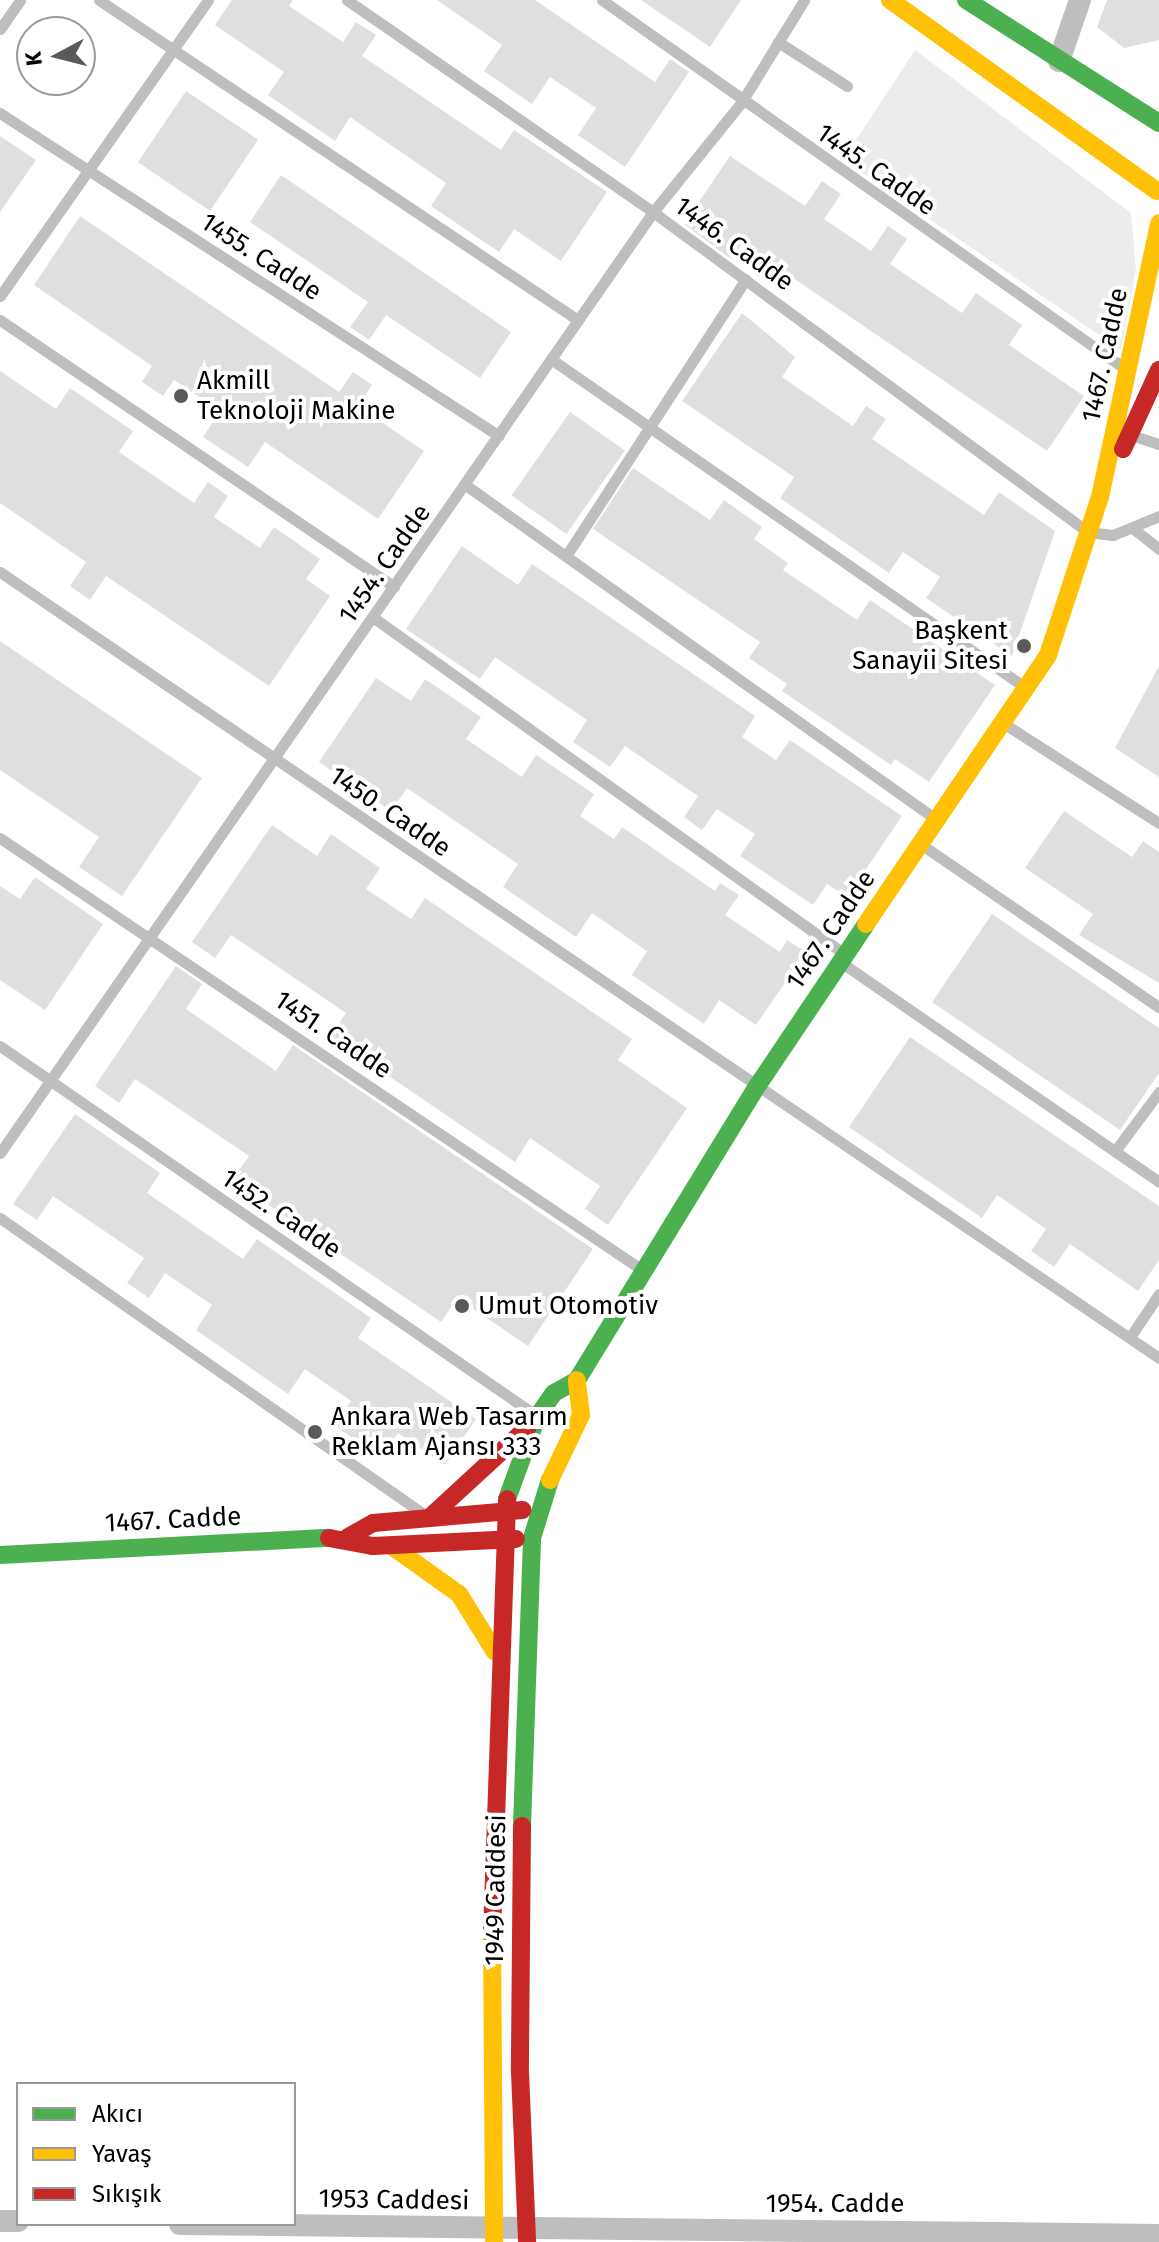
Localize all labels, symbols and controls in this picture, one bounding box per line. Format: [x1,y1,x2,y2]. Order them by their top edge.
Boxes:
north arrow [16,16,96,96]
text: K [19,50,48,67]
street label: 1445. Cadde [810,117,942,223]
street label: 1446. Cadde [668,190,800,298]
street label: 1455. Cadde [195,206,327,308]
street label: 1467. Cadde [1076,285,1134,425]
place label: Akmill Teknoloji Makine [197,365,396,426]
marker: Akmill Teknoloji Makine [172,387,190,405]
street label: 1454. Cadde [332,498,438,630]
place label: Başkent Sanayii Sitesi [852,615,1008,676]
marker: Başkent Sanayii Sitesi [1015,637,1033,655]
street label: 1450. Cadde [324,760,456,864]
street label: 1467. Cadde [780,865,882,995]
street label: 1451. Cadde [268,984,398,1086]
street label: 1452. Cadde [215,1163,347,1265]
place label: Umut Otomotiv [478,1290,658,1322]
marker: Umut Otomotiv [453,1297,471,1315]
place label: Ankara Web Tasarım Reklam Ajansı 333 [331,1401,568,1462]
marker: Ankara Web Tasarım Reklam Ajansı 333 [306,1423,324,1441]
street label: 1467. Cadde [104,1501,242,1539]
street label: 1949 Caddesi [479,1814,513,1966]
legend [16,2082,296,2226]
text: Akıcı [92,2100,143,2128]
text: Yavaş [92,2140,151,2168]
text: Sıkışık [92,2180,161,2208]
street label: 1953 Caddesi [318,2183,470,2217]
street label: 1954. Cadde [766,2188,904,2220]

